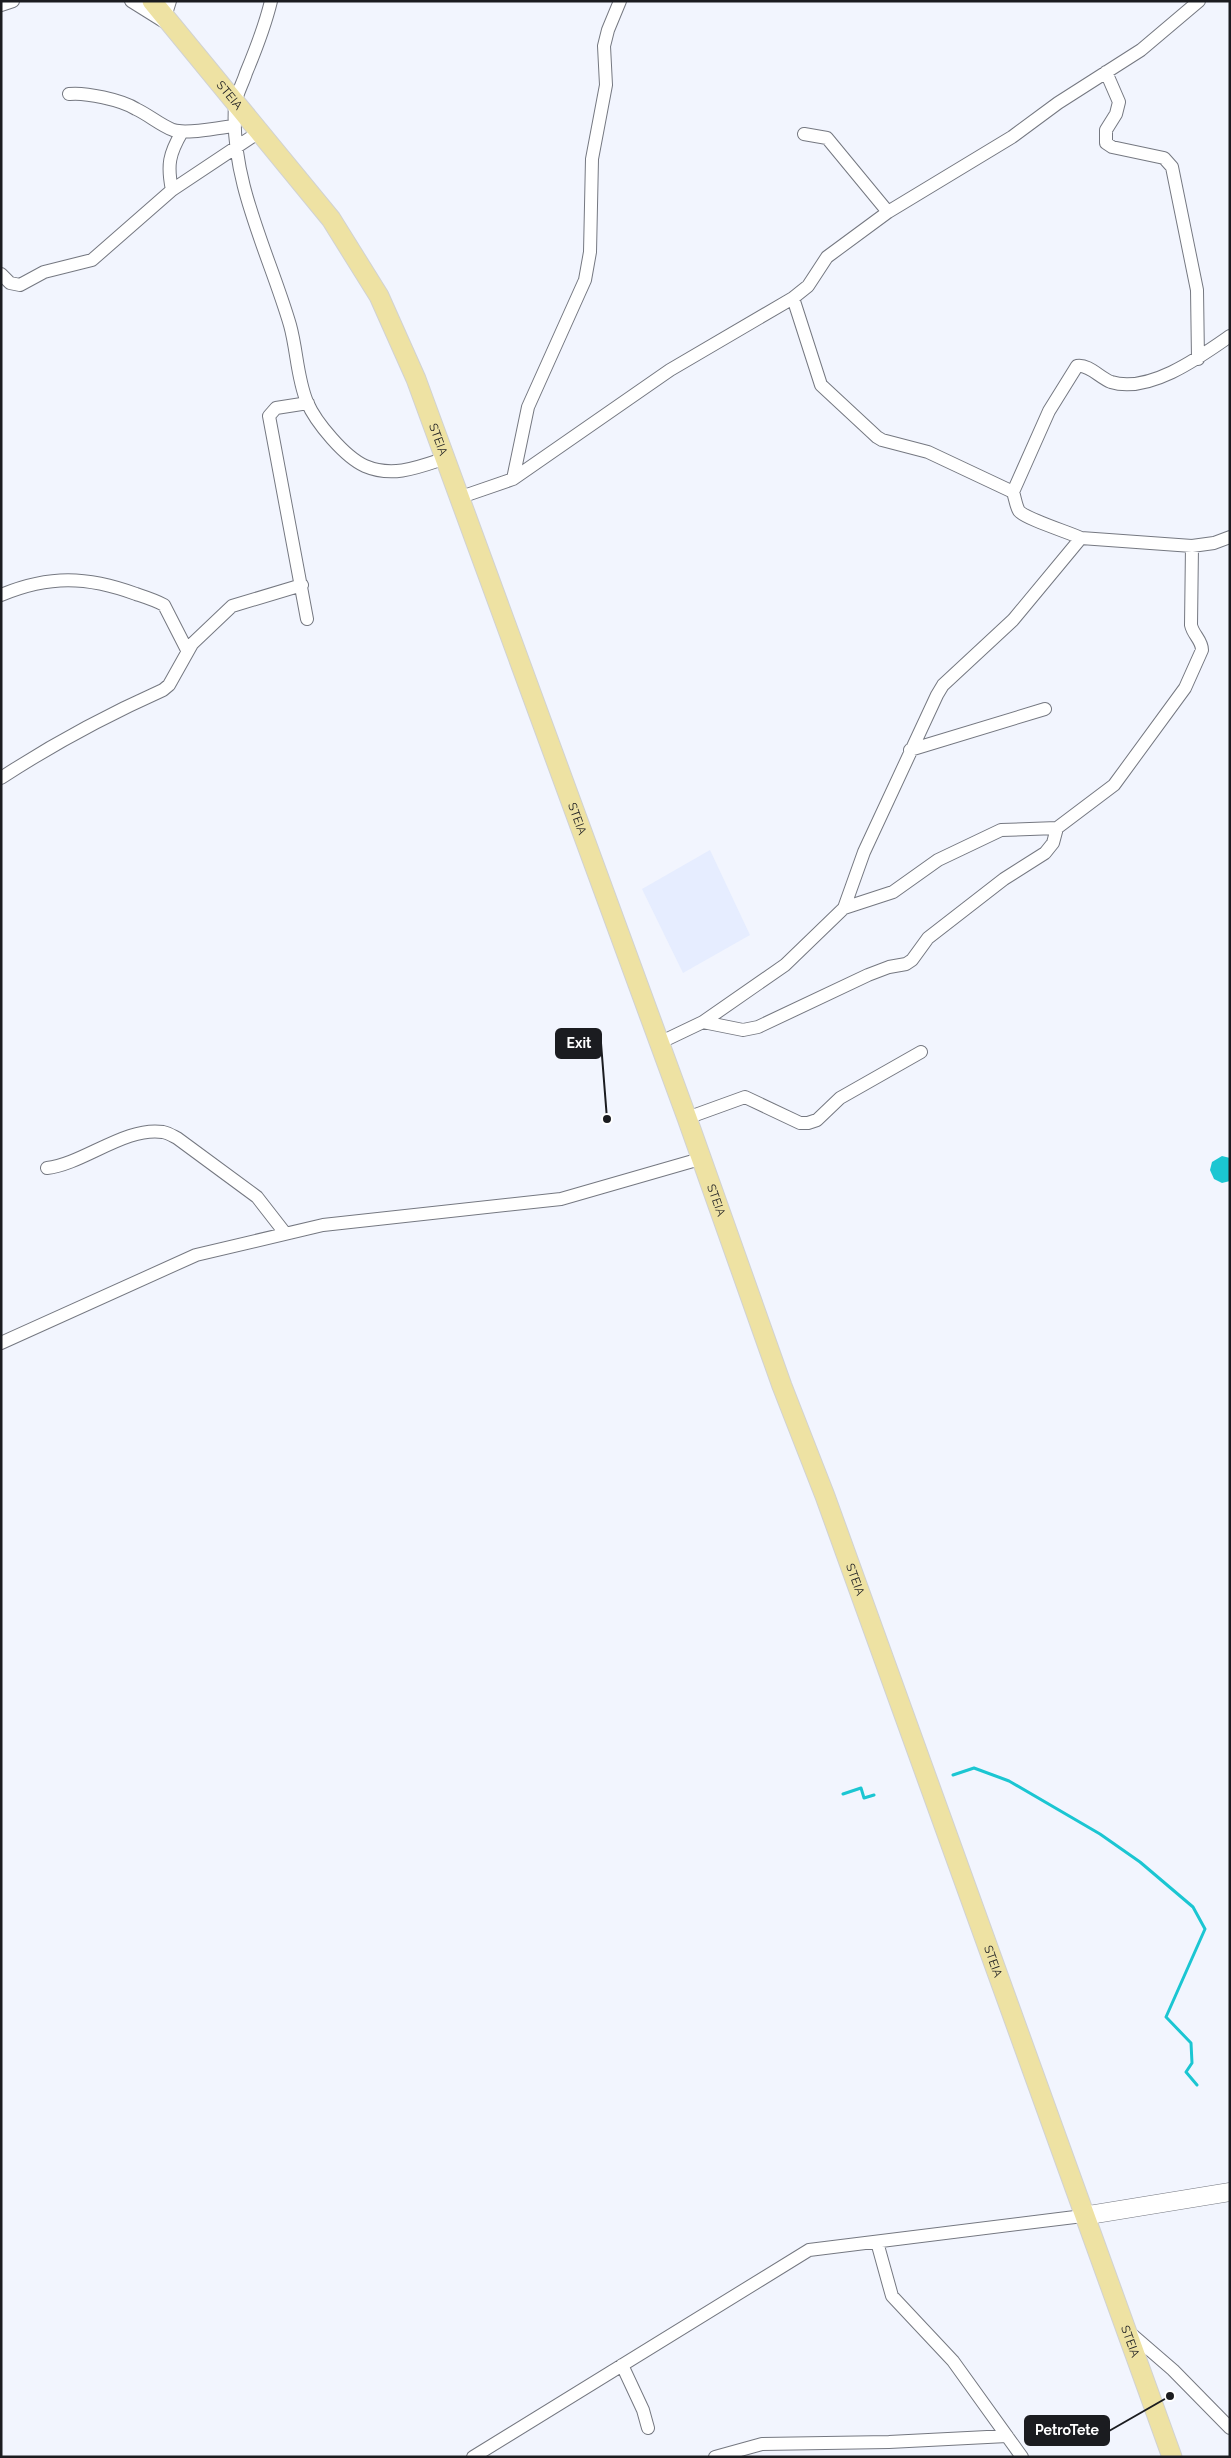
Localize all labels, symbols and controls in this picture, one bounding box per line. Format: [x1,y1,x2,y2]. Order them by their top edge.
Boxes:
street label: STEIA [214,78,245,112]
street label: STEIA [426,421,450,457]
street label: STEIA [565,801,589,837]
callout: Exit [556,1029,601,1058]
text: Exit [567,1035,592,1051]
street label: STEIA [704,1182,728,1218]
street label: STEIA [843,1562,867,1597]
street label: STEIA [981,1943,1005,1979]
street label: STEIA [1118,2323,1142,2359]
callout: PetroTete [1025,2416,1109,2445]
text: PetroTete [1035,2422,1100,2438]

